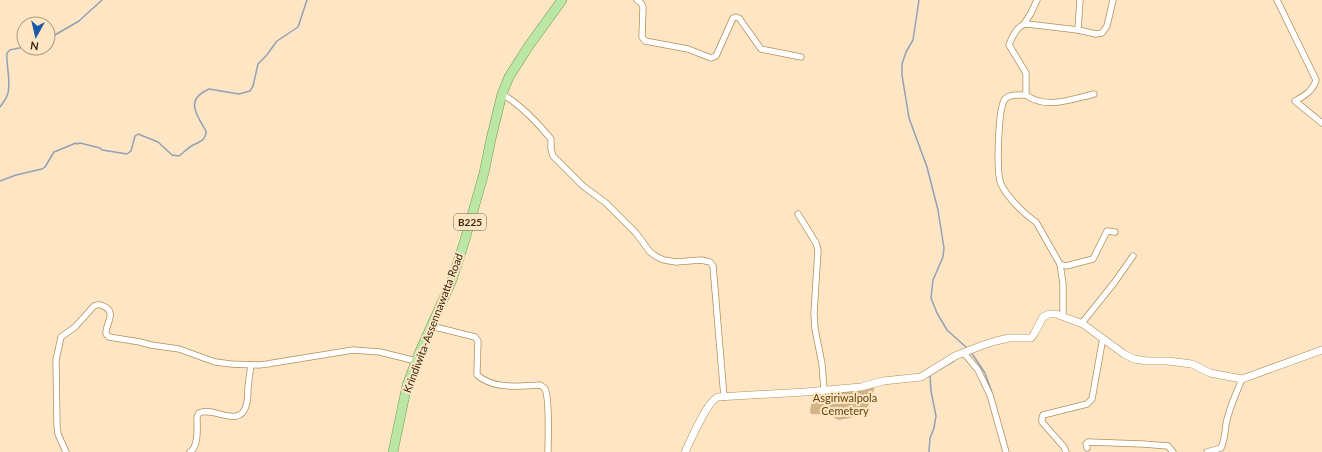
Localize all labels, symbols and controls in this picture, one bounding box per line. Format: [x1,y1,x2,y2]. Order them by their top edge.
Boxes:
north arrow [16,16,56,56]
text: N [29,39,40,53]
road number: B225 [454,214,486,230]
street label: Krindiwita-Assennawatta Road [400,251,465,394]
park label: Asgiriwalpola Cemetery [813,391,877,417]

